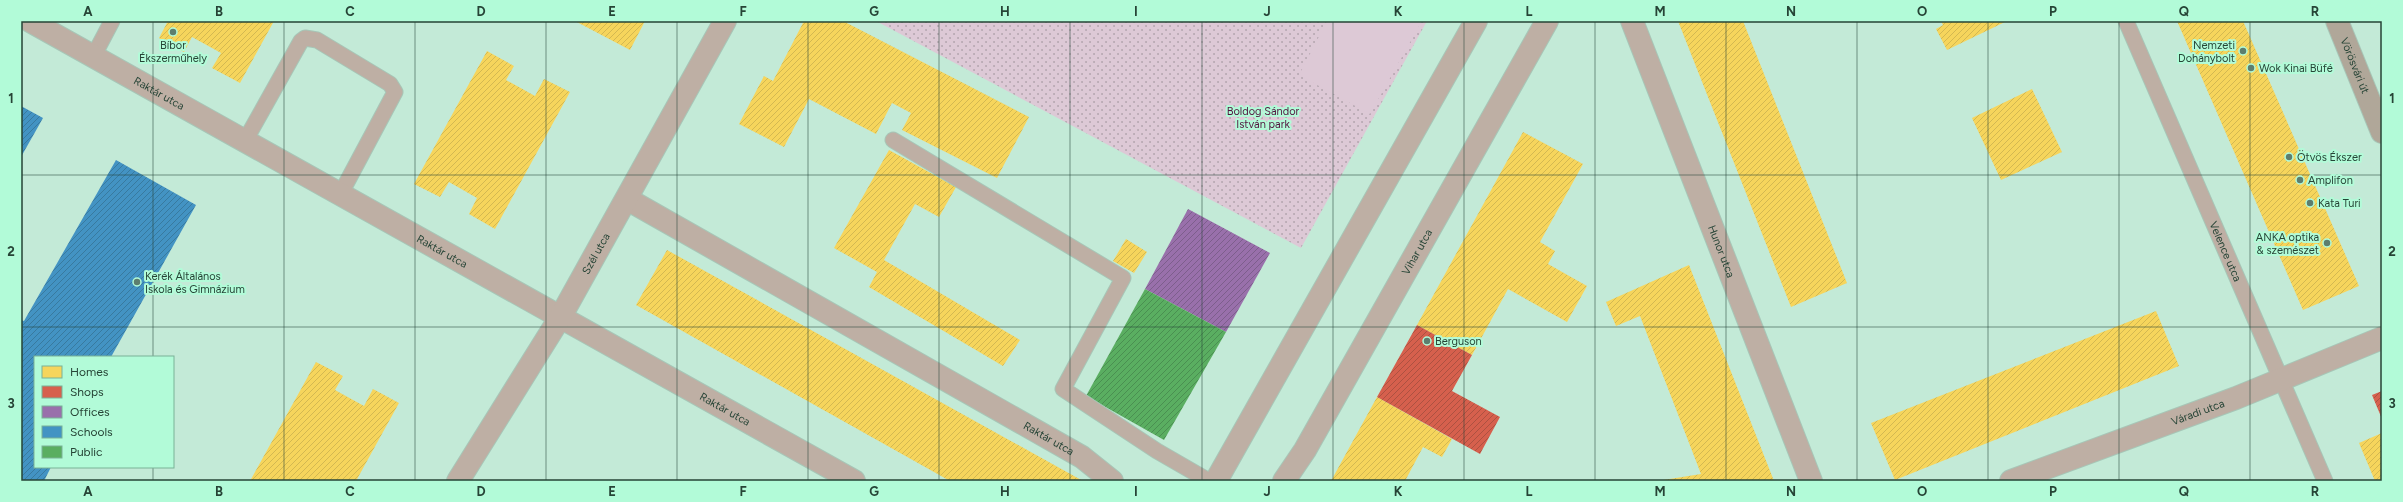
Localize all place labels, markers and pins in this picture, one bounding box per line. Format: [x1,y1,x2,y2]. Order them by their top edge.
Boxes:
marker: Bíbor Ékszerműhely [168,27,178,37]
place label: Bíbor Ékszerműhely [139,39,207,65]
place label: Nemzeti Dohánybolt [2178,39,2235,65]
marker: Nemzeti Dohánybolt [2238,46,2248,56]
place label: Wok Kinai Büfé [2259,62,2333,75]
marker: Wok Kinai Büfé [2246,63,2256,73]
place label: Ötvös Ékszer [2297,150,2362,164]
marker: Ötvös Ékszer [2284,152,2294,162]
place label: Amplifon [2308,174,2353,187]
marker: Amplifon [2295,175,2305,185]
place label: Kata Turi [2318,197,2361,210]
marker: Kata Turi [2305,198,2315,208]
place label: ANKA optika & szemészet [2256,231,2319,257]
marker: ANKA optika & szemészet [2322,238,2332,248]
place label: Kerék Általános Iskola és Gimnázium [145,270,245,296]
marker: Kerék Általános Iskola és Gimnázium [132,277,142,287]
place label: Berguson [1435,335,1482,348]
marker: Berguson [1422,336,1432,346]

